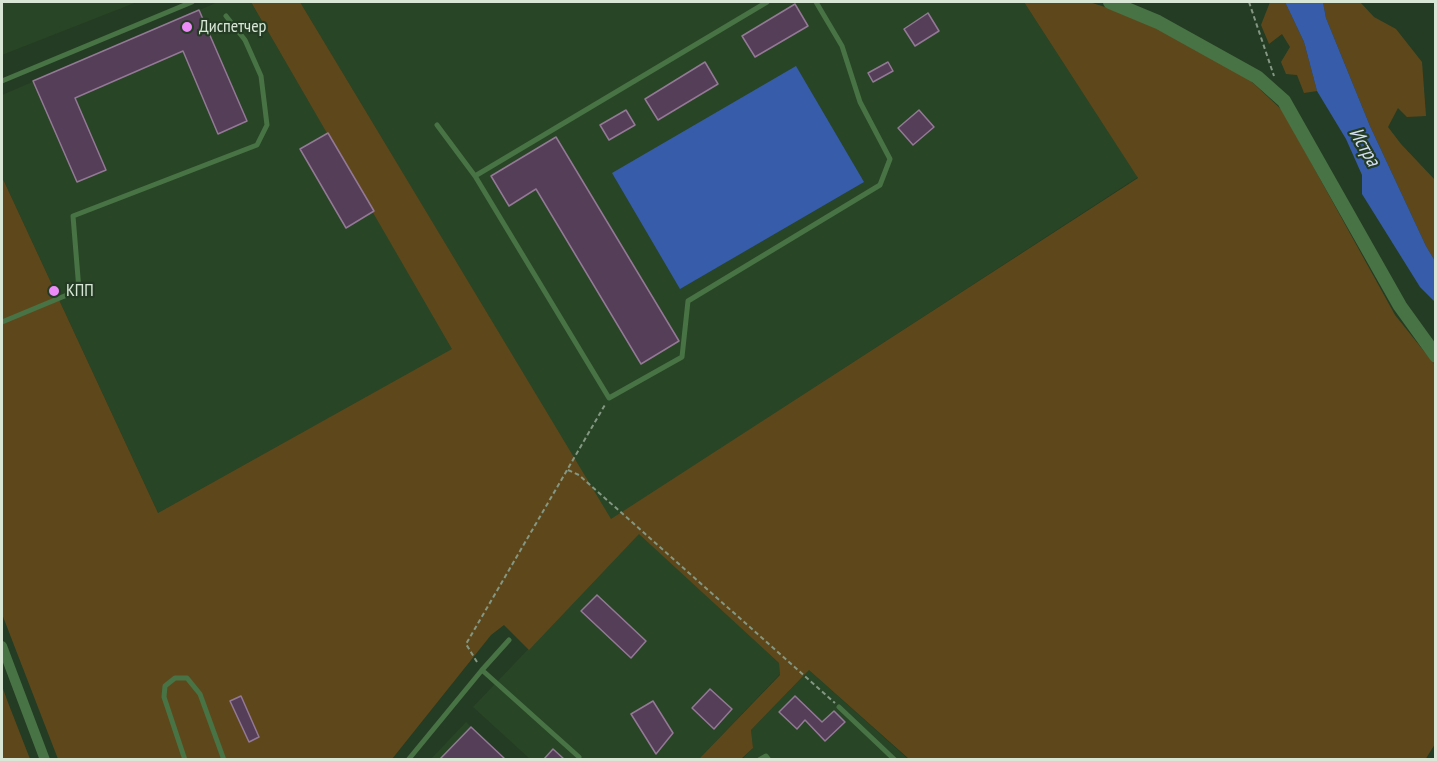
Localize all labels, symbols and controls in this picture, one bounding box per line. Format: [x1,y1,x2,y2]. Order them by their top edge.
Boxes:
place label: Диспетчер [199,16,266,38]
marker: Диспетчер [180,20,194,34]
water label: Истра [1343,123,1385,171]
place label: КПП [66,280,94,302]
marker: КПП [47,284,61,298]

